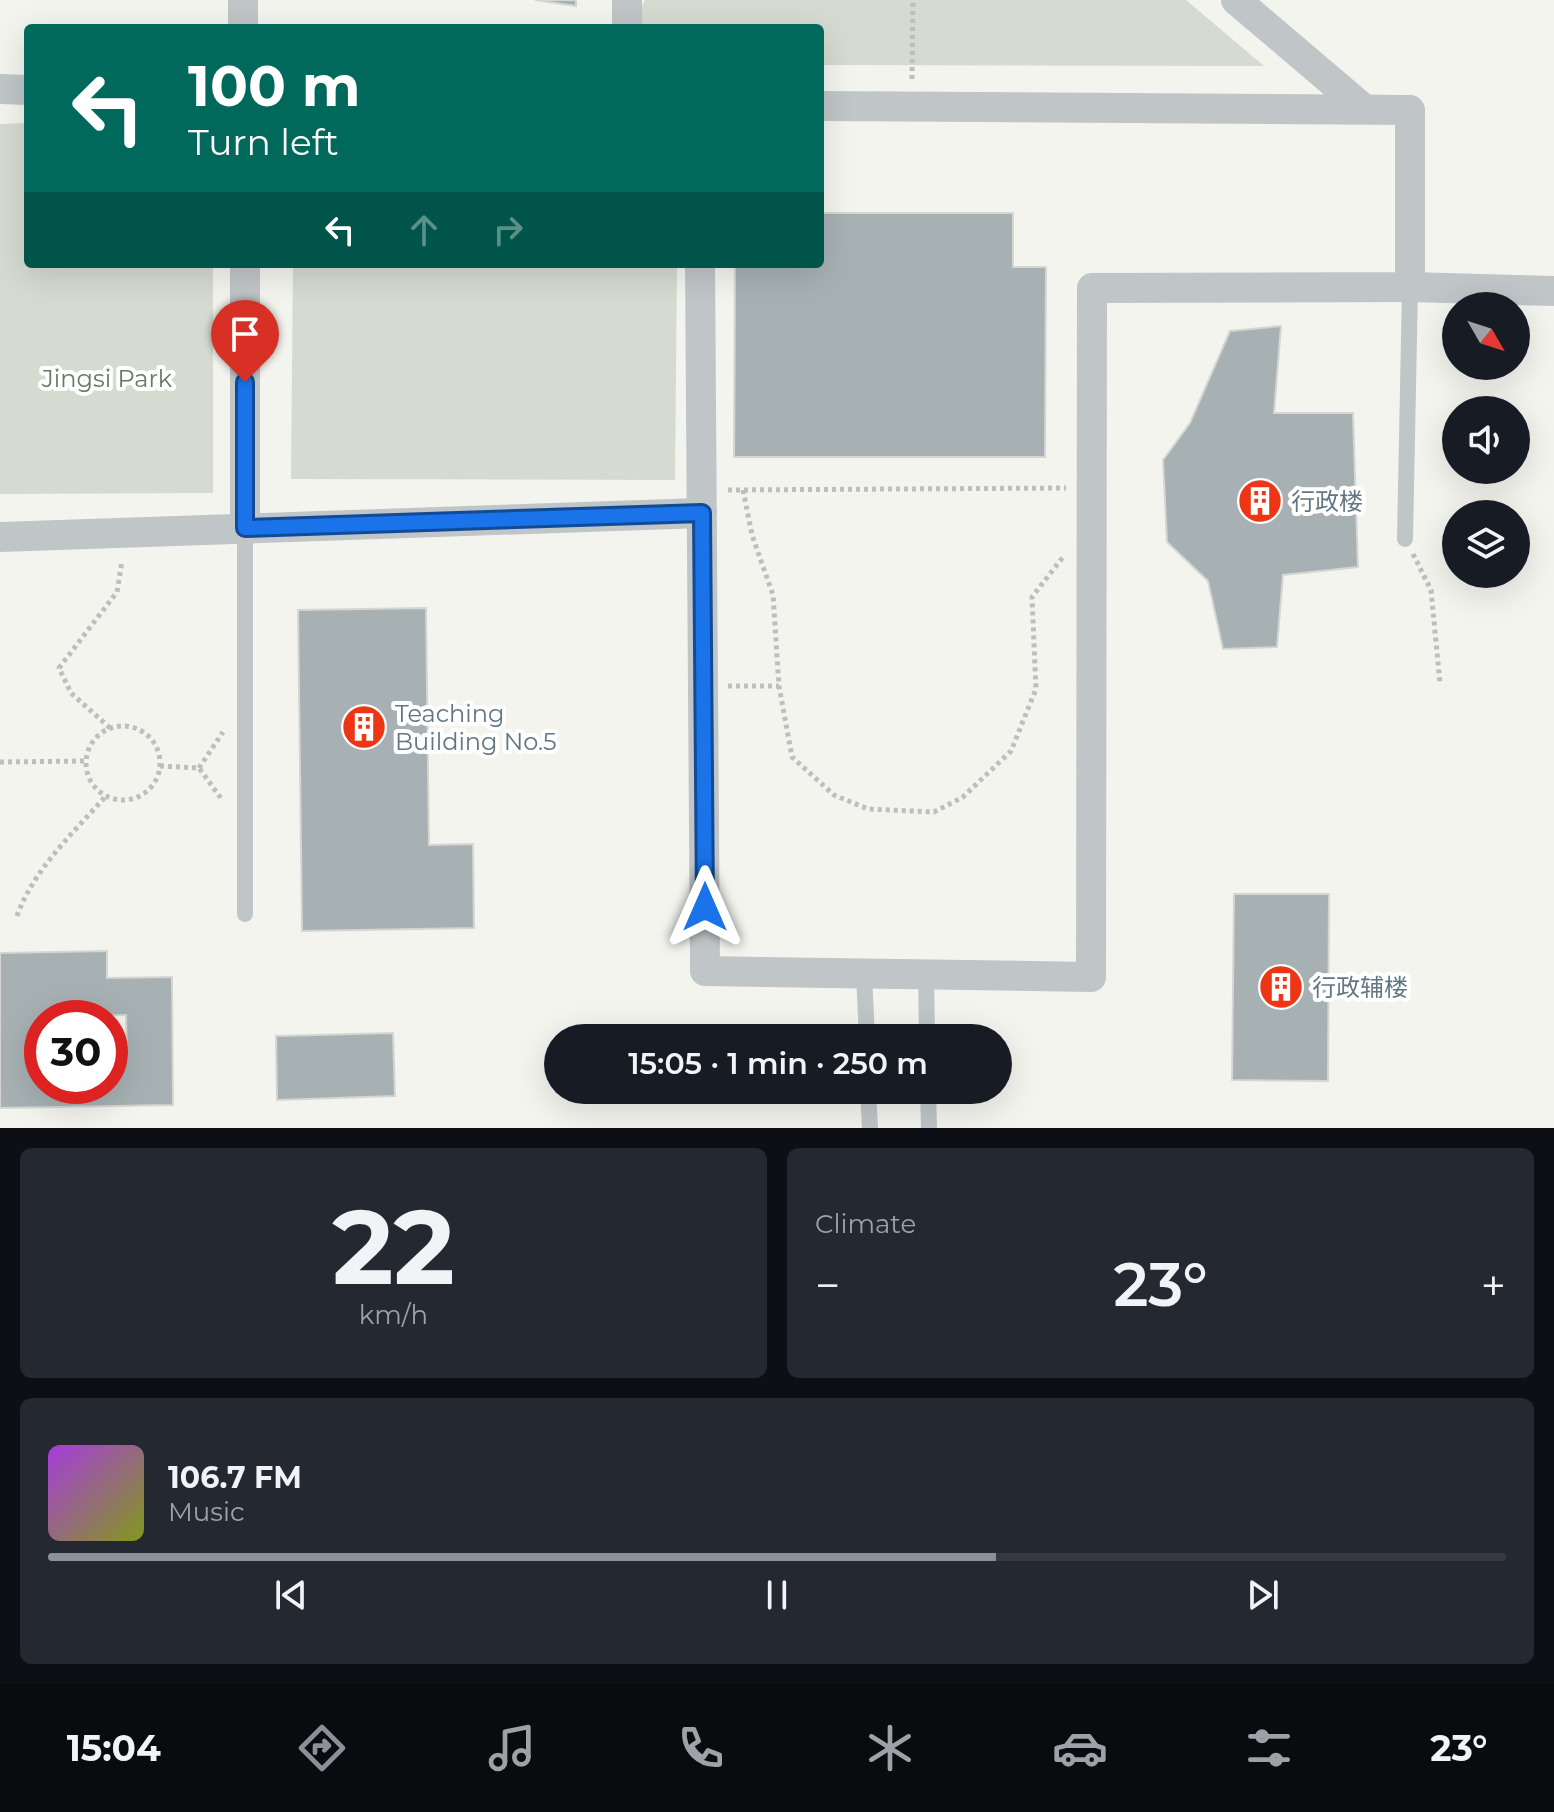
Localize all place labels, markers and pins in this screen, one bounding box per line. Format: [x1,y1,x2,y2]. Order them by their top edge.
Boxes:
pin [211,300,279,382]
building icon: 行政楼 [1236,477,1284,525]
place label: 行政楼 [1291,487,1363,516]
place label: Teaching Building No.5 [395,699,557,756]
building icon: Teaching Building No.5 [340,703,388,751]
building icon: 行政辅楼 [1257,963,1305,1011]
place label: 行政辅楼 [1312,973,1408,1002]

